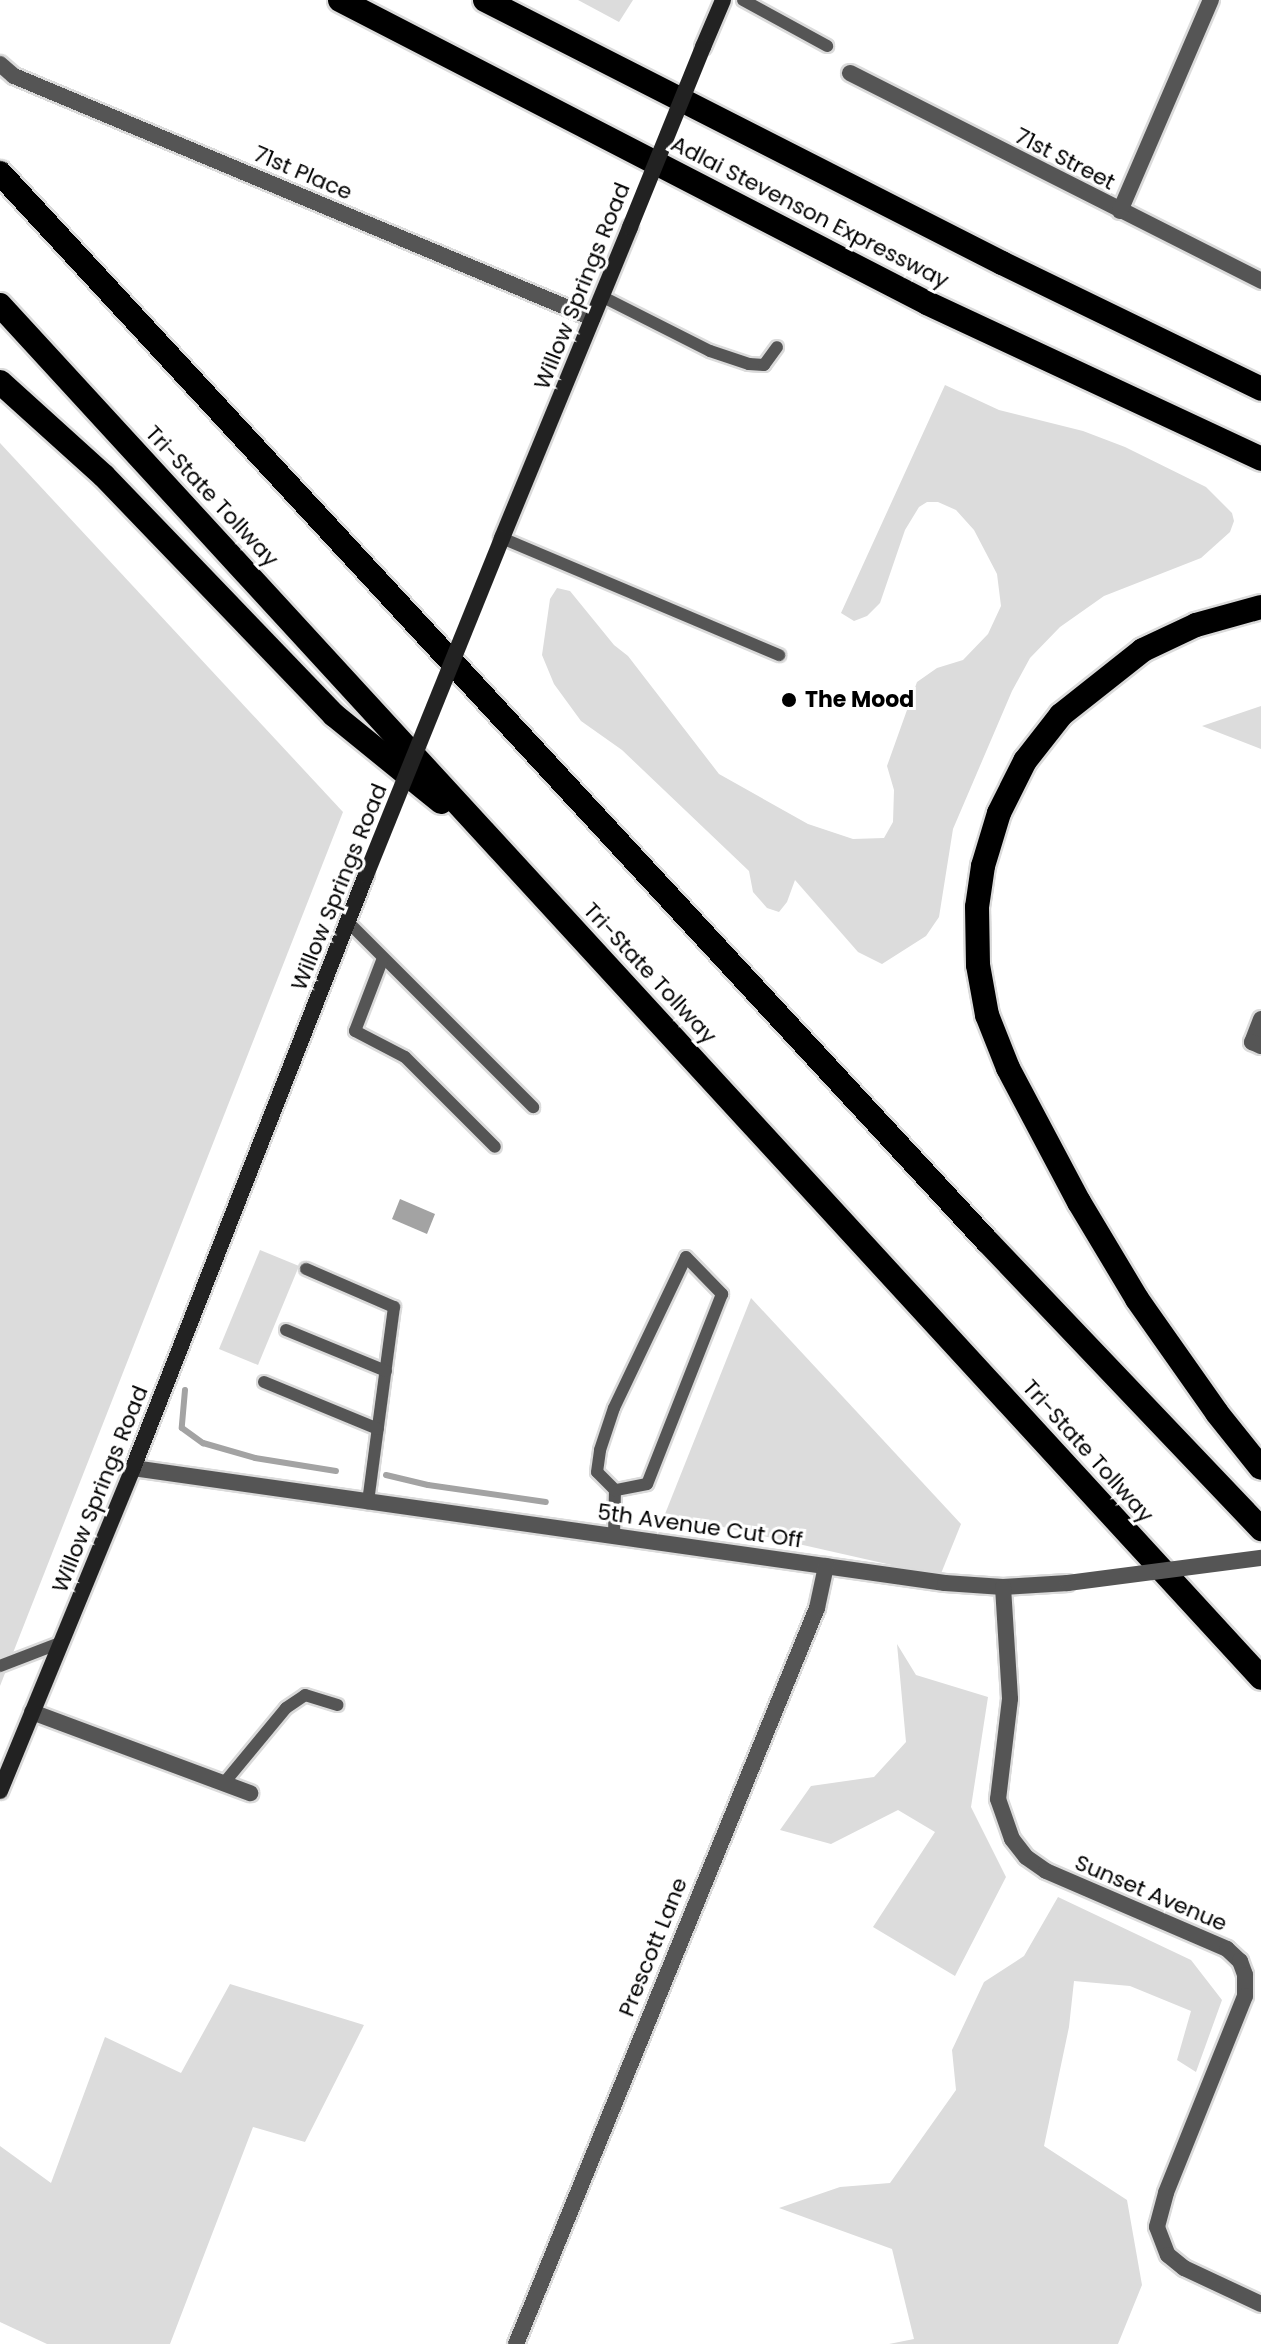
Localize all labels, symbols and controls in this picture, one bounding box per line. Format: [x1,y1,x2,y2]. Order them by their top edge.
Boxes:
street label: 71st Street [1011,123,1119,195]
street label: Adlai Stevenson Expressway [667,130,953,294]
street label: 71st Place [250,140,356,206]
street label: Willow Springs Road [528,179,636,393]
street label: Tri-State Tollway [140,420,284,572]
place label: The Mood [805,687,914,713]
marker: The Mood [780,691,798,709]
street label: Willow Springs Road [285,780,393,994]
street label: Tri-State Tollway [578,897,722,1049]
street label: Tri-State Tollway [1017,1374,1159,1528]
street label: Willow Springs Road [46,1382,154,1596]
street label: 5th Avenue Cut Off [596,1499,804,1553]
street label: Sunset Avenue [1071,1849,1231,1937]
street label: Prescott Lane [613,1874,693,2020]

